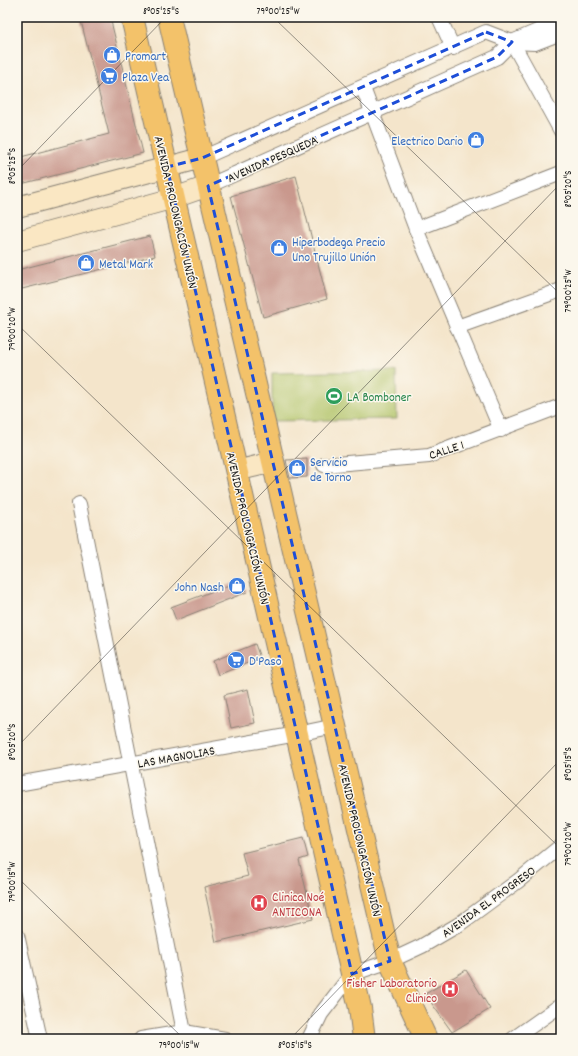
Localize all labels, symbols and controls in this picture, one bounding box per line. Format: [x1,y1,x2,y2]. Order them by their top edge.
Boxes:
text: 8°05'25"S [143,5,179,19]
text: 79°00'25"W [257,5,300,19]
shop icon: Promart [102,45,122,65]
place label: Promart [125,48,166,67]
supermarket icon: Plaza Vea [99,66,119,86]
place label: Plaza Vea [122,69,170,88]
shop icon: Electrico Dario [466,130,486,150]
street label: AVENIDA PESQUEDA [225,132,321,189]
place label: Electrico Dario [391,133,463,152]
street label: AVENIDA PROLONGACIÓN UNIÓN [148,134,201,291]
text: 8°05'25"S [6,148,20,184]
text: 8°05'20"S [562,170,576,208]
place label: Hiperbodega Precio Uno Trujillo Unión [292,234,386,268]
shop icon: Hiperbodega Precio Uno Trujillo Unión [269,238,289,258]
shop icon: Metal Mark [76,253,96,273]
place label: Metal Mark [99,256,153,275]
text: 79°00'25"W [562,269,576,312]
text: 79°00'20"W [6,307,20,351]
sports icon: LA Bomboner [324,386,344,406]
place label: LA Bomboner [347,389,411,408]
street label: CALLE 1 [427,437,467,466]
street label: AVENIDA PROLONGACIÓN UNIÓN [220,450,273,607]
place label: Servicio de Torno [310,454,351,488]
shop icon: Servicio de Torno [287,458,307,478]
shop icon: John Nash [227,576,247,596]
place label: John Nash [175,579,224,598]
supermarket icon: D'Paso [226,650,246,670]
place label: D'Paso [249,653,282,672]
text: 8°05'20"S [6,723,20,761]
street label: LAS MAGNOLIAS [136,742,217,775]
text: 8°05'15"S [562,747,576,781]
street label: AVENIDA PROLONGACIÓN UNIÓN [332,762,385,919]
text: 79°00'20"W [562,822,576,866]
text: 79°00'15"W [6,861,20,902]
street label: AVENIDA EL PROGRESO [438,862,541,944]
place label: Clinica Noé ANTICONA [272,889,325,923]
hospital icon: Clinica Noé ANTICONA [249,893,269,913]
place label: Fisher Laboratorio Clinico [347,975,437,1009]
hospital icon: Fisher Laboratorio Clinico [440,979,460,999]
text: 79°00'15"W [159,1039,200,1053]
text: 8°05'15"S [278,1039,312,1053]

